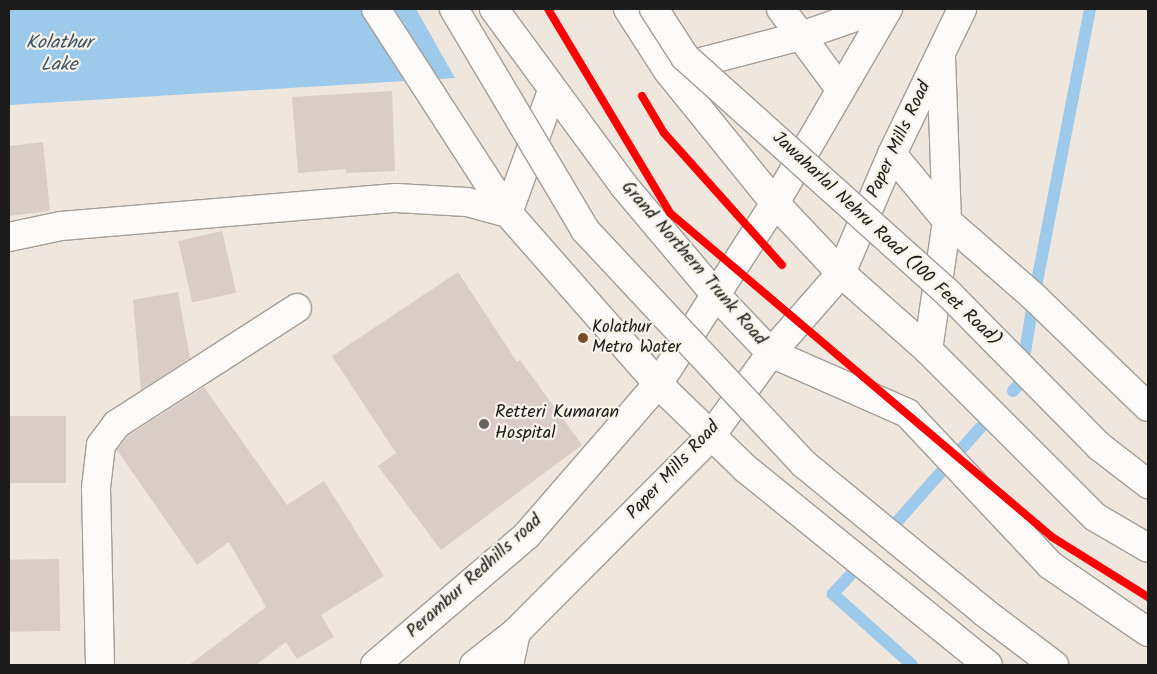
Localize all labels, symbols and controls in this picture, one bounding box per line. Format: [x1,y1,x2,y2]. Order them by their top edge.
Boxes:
water label: Kolathur Lake [26,33,92,77]
street label: Paper Mills Road [864,78,936,202]
street label: Jawaharlal Nehru Road (100 Feet Road) [767,128,1005,352]
street label: Grand Northern Trunk Road [616,177,770,351]
place label: Kolathur Metro Water [592,318,681,358]
marker: Kolathur Metro Water [578,333,588,343]
place label: Retteri Kumaran Hospital [495,403,619,446]
marker: Retteri Kumaran Hospital [477,417,491,431]
street label: Paper Mills Road [623,417,725,525]
street label: Perambur Redhills road [403,511,547,643]

